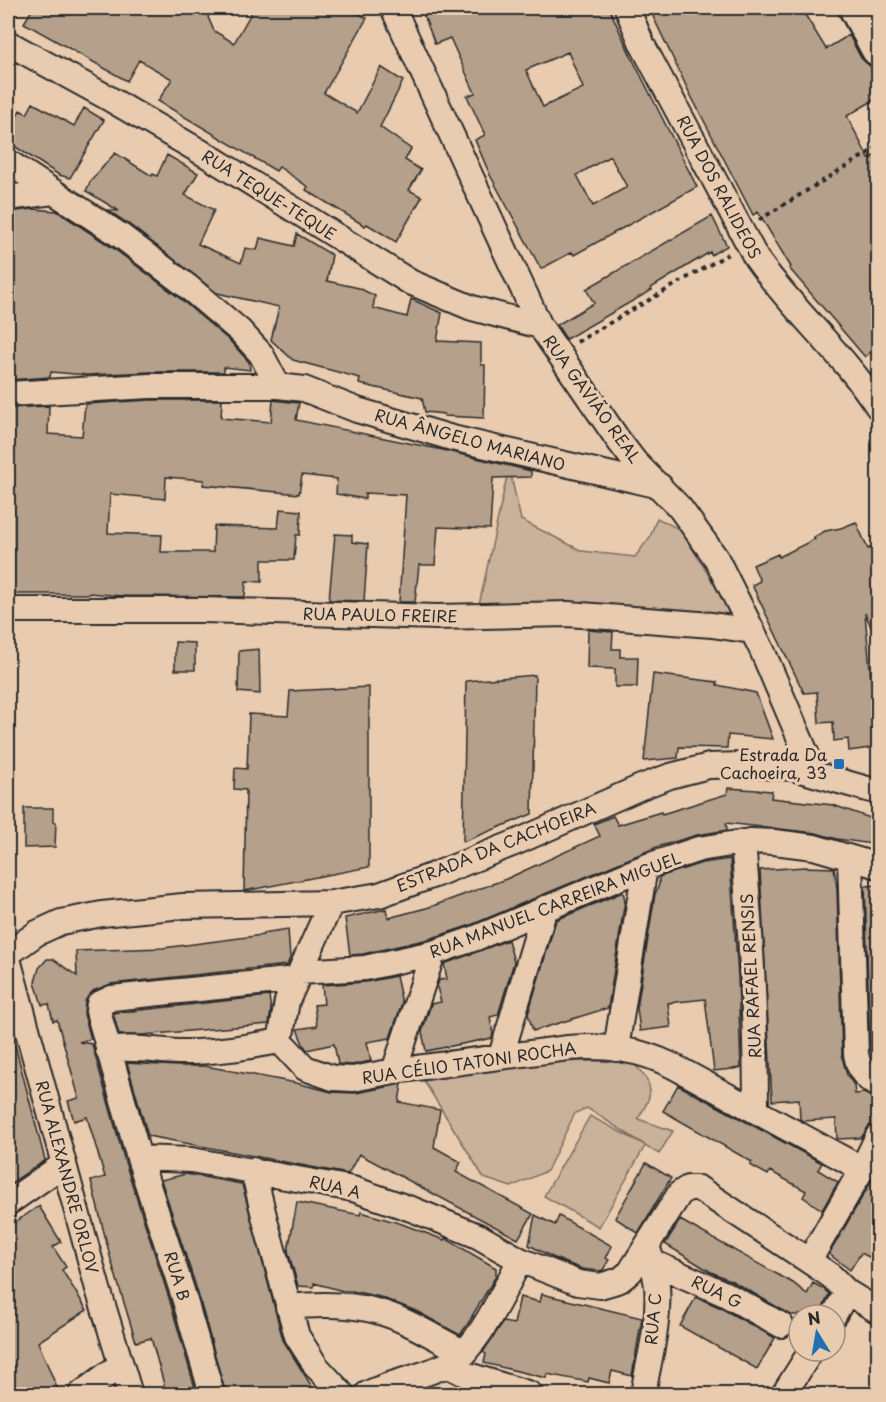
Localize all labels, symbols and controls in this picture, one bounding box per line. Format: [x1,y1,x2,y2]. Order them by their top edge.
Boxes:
street label: RUA DOS RALIDEOS [672,110,768,263]
street label: RUA TEQUE-TEQUE [198,143,341,245]
street label: RUA GAVIÃO REAL [538,329,648,467]
street label: RUA ÂNGELO MARIANO [372,402,568,476]
street label: RUA PAULO FREIRE [302,601,458,627]
place label: Estrada Da Cachoeira, 33 [720,742,827,784]
marker: Estrada Da Cachoeira, 33 [832,757,846,771]
street label: ESTRADA DA CACHOEIRA [392,795,599,897]
street label: RUA MANUEL CARREIRA MIGUEL [426,845,684,963]
street label: RUA RAFAEL RENSIS [734,893,766,1059]
street label: RUA CÉLIO TATONI ROCHA [360,1035,578,1089]
street label: RUA ALEXANDRE ORLOV [31,1077,105,1276]
street label: RUA A [307,1168,363,1204]
street label: RUA B [159,1248,197,1303]
street label: RUA G [688,1268,747,1314]
street label: RUA C [638,1292,666,1346]
north arrow [787,1303,847,1363]
text: N [805,1304,822,1330]

